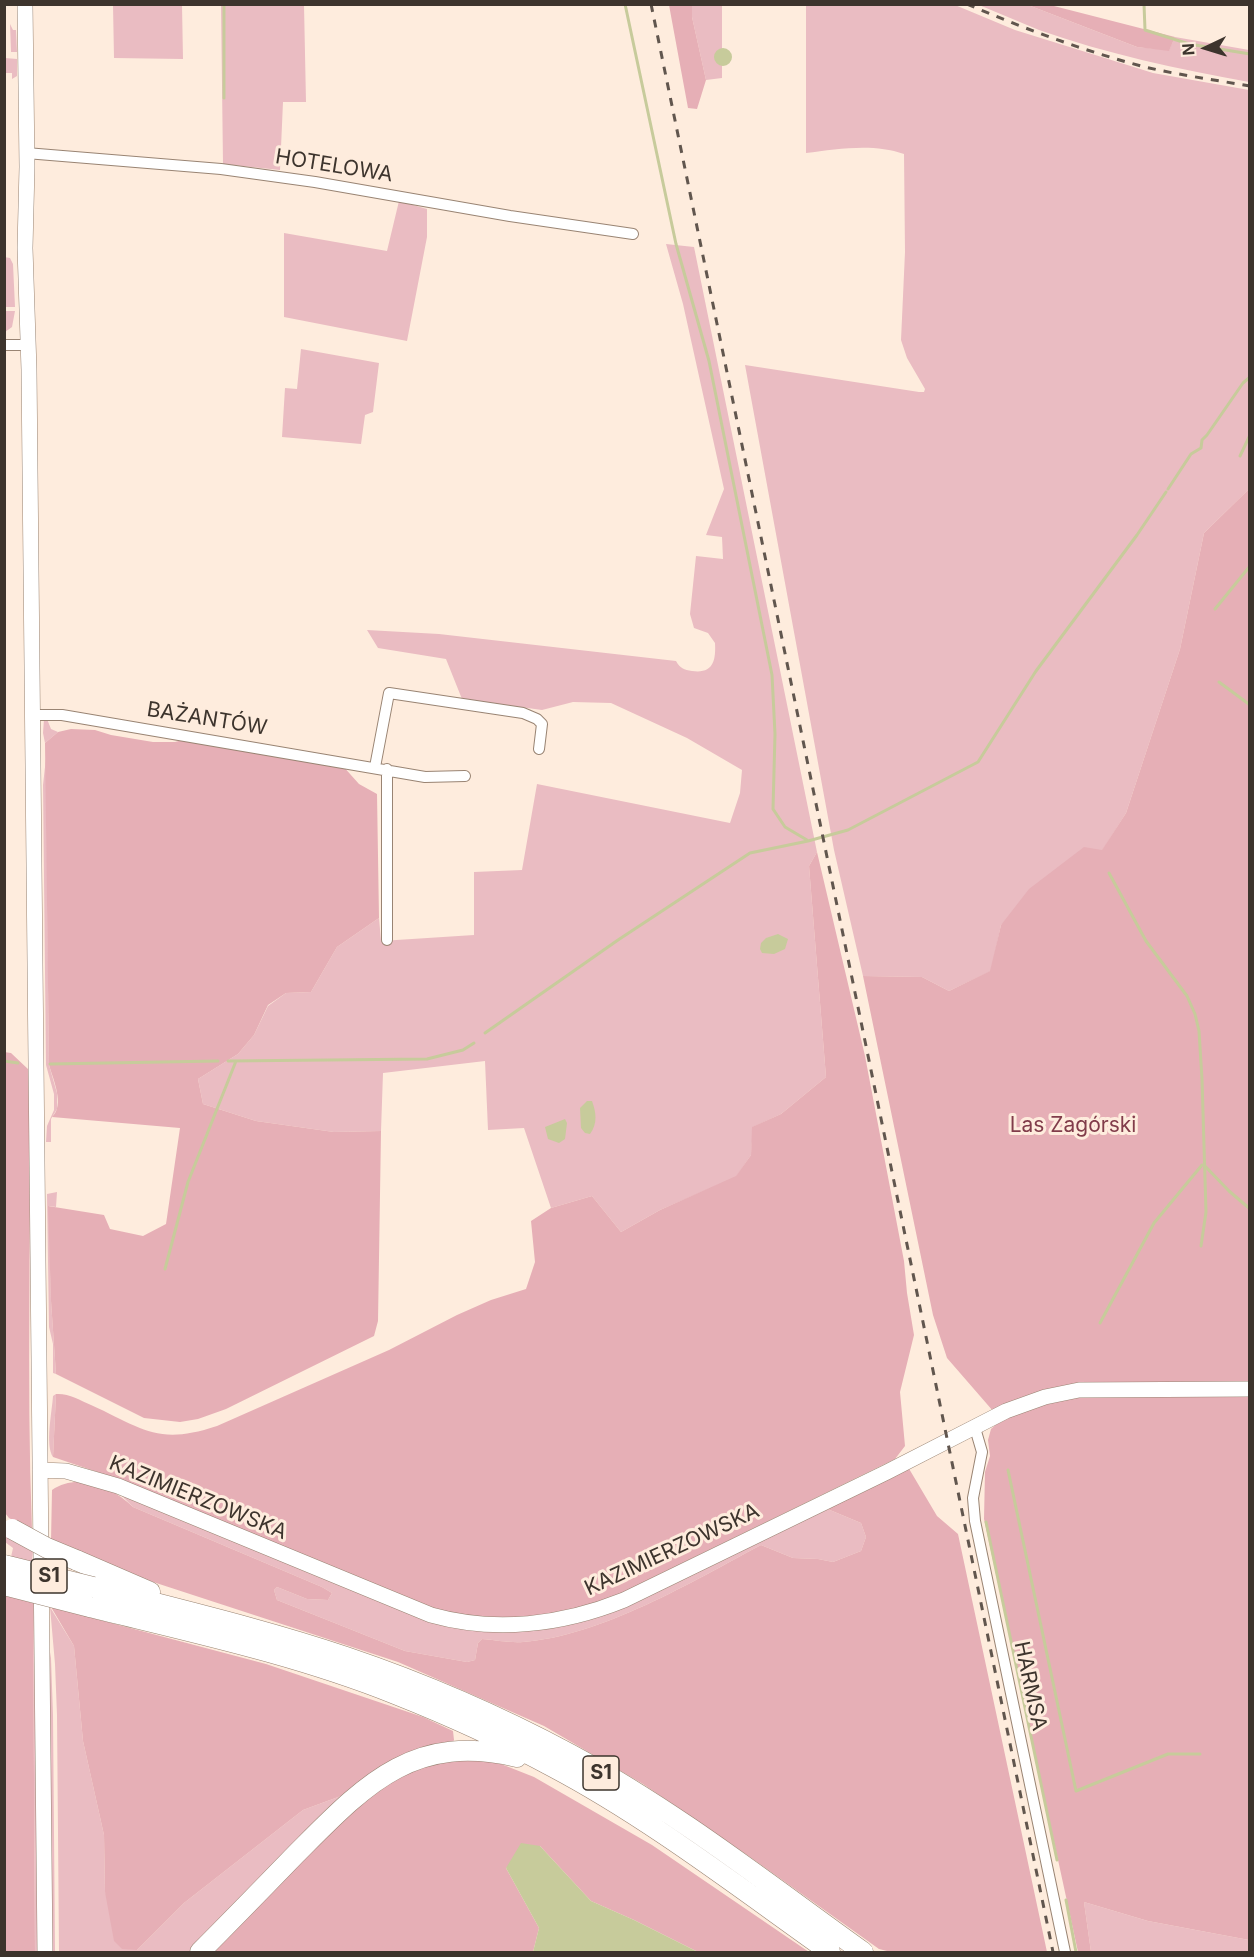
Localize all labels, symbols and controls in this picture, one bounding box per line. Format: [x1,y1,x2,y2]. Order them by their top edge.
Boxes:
north arrow [1176,18,1236,78]
text: N [1178,42,1198,56]
street label: HOTELOWA [273,144,395,188]
street label: BAŻANTÓW [145,697,269,741]
park label: Las Zagórski [1010,1113,1136,1139]
street label: KAZIMIERZOWSKA [105,1451,291,1545]
street label: KAZIMIERZOWSKA [581,1499,763,1601]
road number: S1 [31,1559,67,1593]
street label: HARMSA [1008,1639,1052,1733]
road number: S1 [583,1756,619,1790]

